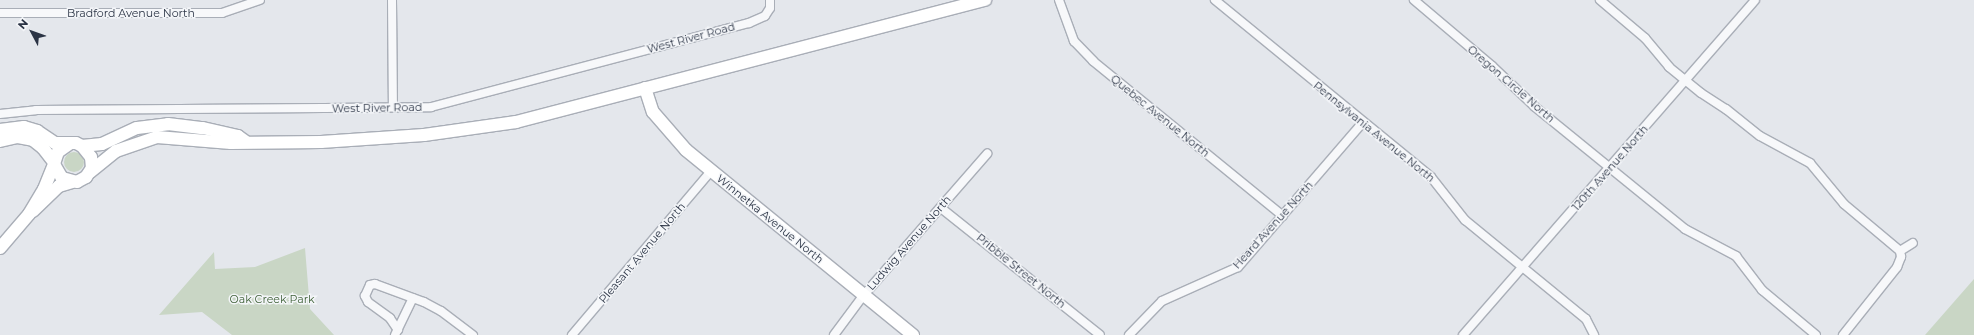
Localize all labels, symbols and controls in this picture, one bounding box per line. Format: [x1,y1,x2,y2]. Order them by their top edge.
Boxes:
street label: Bradford Avenue North [67,6,195,20]
north arrow [12,12,52,52]
text: N [15,16,31,32]
street label: West River Road [646,20,736,56]
street label: Oregon Circle North [1465,43,1557,125]
street label: Quebec Avenue North [1108,72,1212,160]
street label: Pennsylvania Avenue North [1311,79,1437,185]
street label: West River Road [332,101,422,115]
street label: 120th Avenue North [1569,123,1651,213]
street label: Winnetka Avenue North [714,172,826,266]
street label: Heard Avenue North [1230,179,1316,271]
street label: Ludwig Avenue North [864,193,954,293]
street label: Pleasant Avenue North [596,200,688,306]
street label: Pribble Street North [974,231,1068,311]
park label: Oak Creek Park [229,292,315,306]

